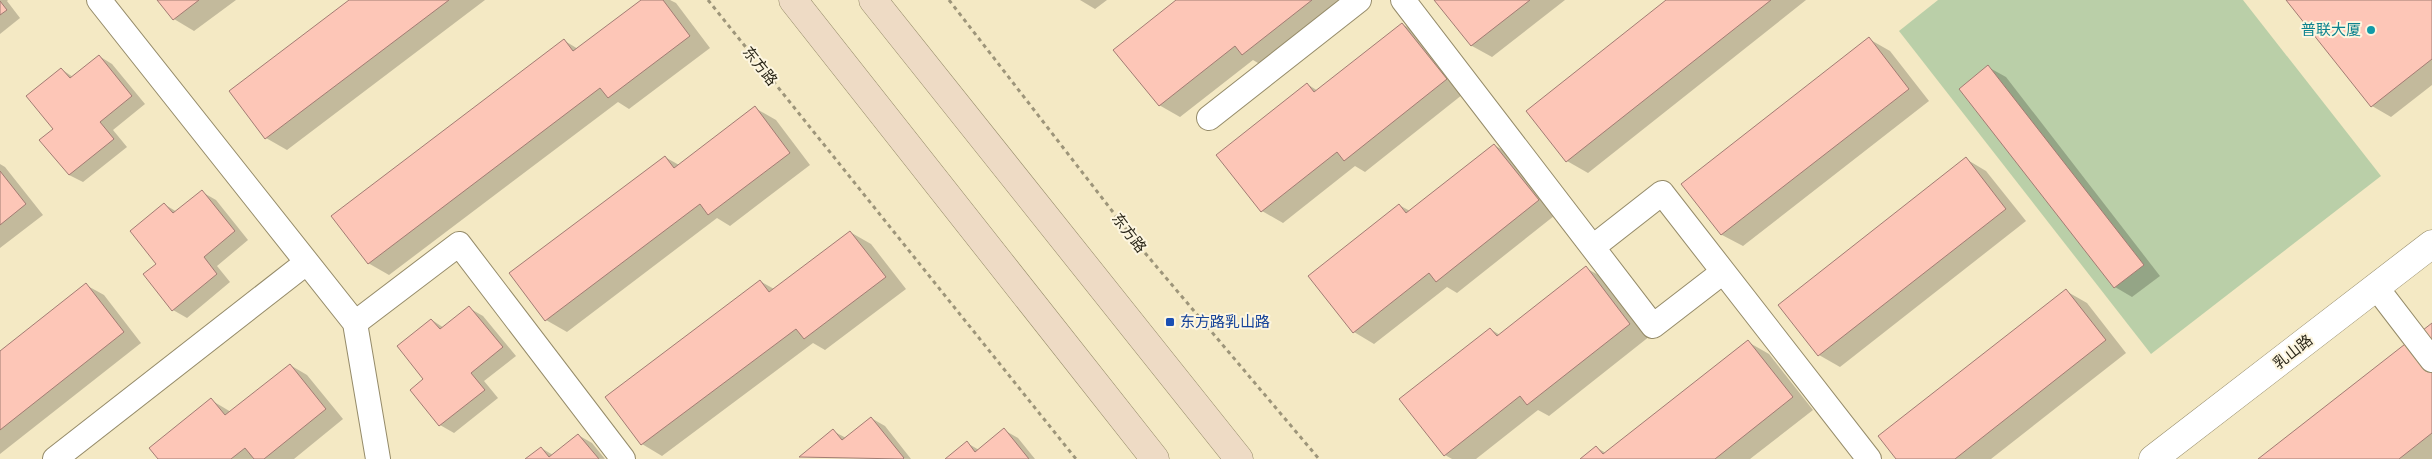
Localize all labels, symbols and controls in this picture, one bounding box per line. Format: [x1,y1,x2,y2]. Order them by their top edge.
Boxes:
place label: 普联大厦 [2301,20,2361,39]
marker: 普联大厦 [2365,24,2377,36]
street label: 东方路 [739,42,782,89]
street label: 东方路 [1108,209,1151,256]
place label: 东方路乳山路 [1180,312,1270,331]
marker: 东方路乳山路 [1164,316,1176,328]
street label: 乳山路 [2269,330,2316,373]

